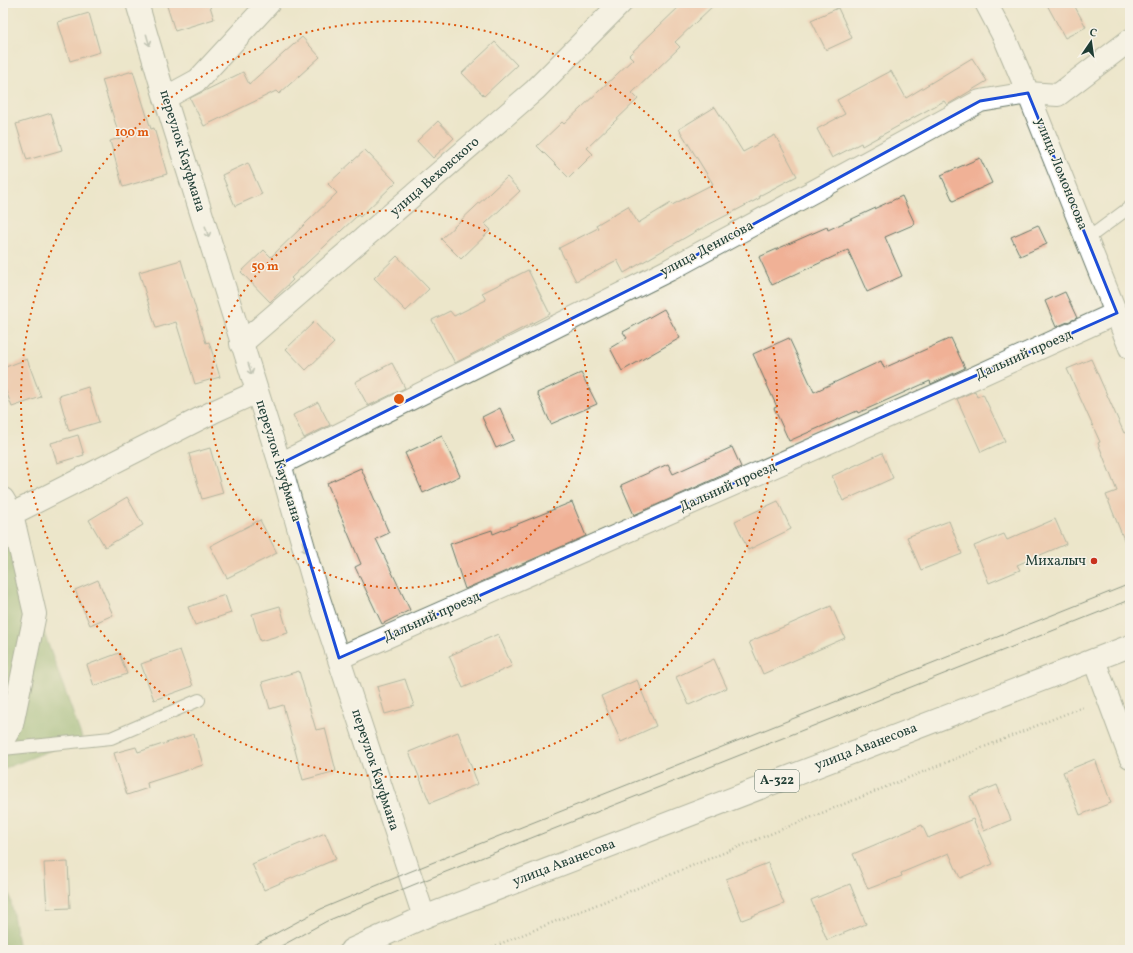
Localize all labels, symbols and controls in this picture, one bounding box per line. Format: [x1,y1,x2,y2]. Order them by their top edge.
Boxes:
north arrow [1071,22,1111,62]
text: С [1088,26,1098,42]
one-way arrow [145,34,152,47]
street label: переулок Кауфмана [154,88,210,214]
street label: улица Ломоносова [1030,115,1092,233]
text: 100 m [115,125,149,141]
street label: улица Веховского [386,133,484,221]
street label: улица Денисова [657,216,757,282]
one-way arrow [204,225,211,238]
text: 50 m [251,259,279,275]
street label: Дальний проезд [973,325,1076,385]
one-way arrow [247,363,254,376]
centre of rings [392,392,406,406]
street label: переулок Кауфмана [250,398,306,524]
street label: Дальний проезд [677,457,780,517]
one-way arrow [301,540,308,553]
place label: Михалыч [1025,552,1086,571]
marker: Михалыч [1089,556,1099,566]
street label: Дальний проезд [381,587,484,647]
street label: переулок Кауфмана [346,707,404,833]
street label: улица Аванесова [812,719,920,775]
road number: А-322 [755,770,799,792]
street label: улица Аванесова [510,835,618,891]

